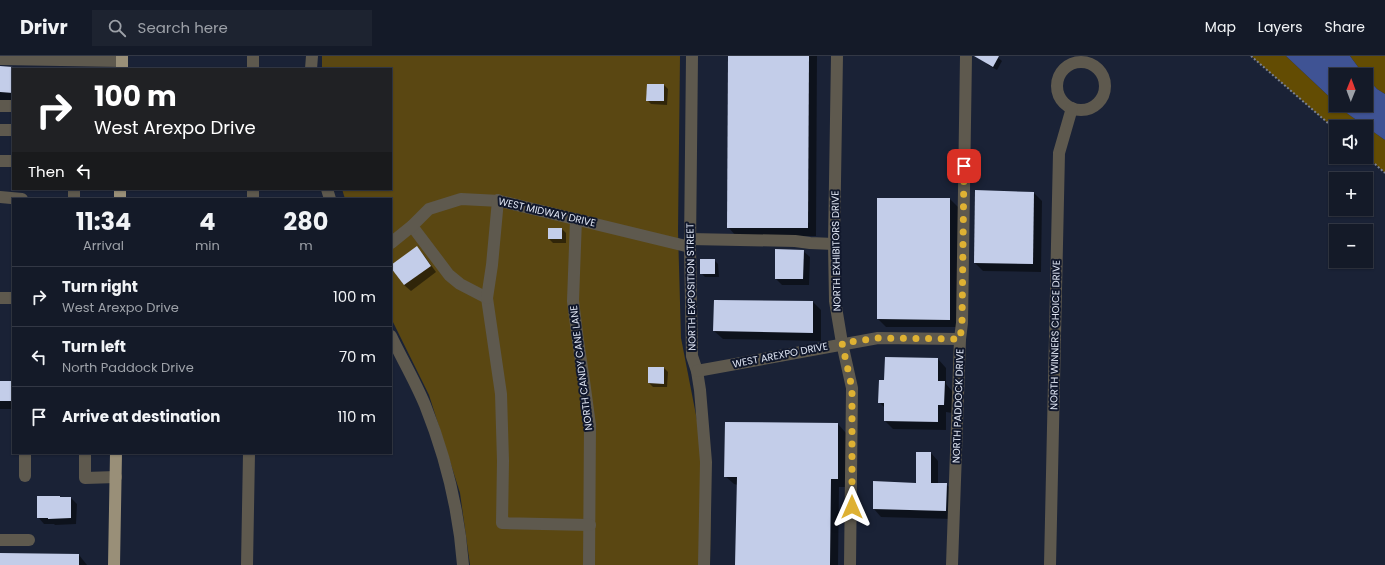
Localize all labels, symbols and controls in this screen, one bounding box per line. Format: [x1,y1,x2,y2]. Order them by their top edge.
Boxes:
search box [92,10,372,46]
text: Drivr [20,14,68,41]
icon: search [106,17,128,39]
text: Search here [138,17,228,38]
text: Map [1205,17,1236,37]
text: Layers [1258,17,1302,37]
text: Share [1324,17,1365,37]
north arrow [1329,68,1373,112]
map controls [1329,68,1373,268]
text: 100 m [94,77,177,116]
icon: right [28,84,80,136]
text: West Arexpo Drive [94,115,256,140]
button: sound [1329,120,1373,164]
pin [947,149,981,183]
icon: arrive [953,155,975,177]
icon: left [73,160,95,182]
text: Then [28,161,65,182]
button: + [1329,172,1373,216]
street label: NORTH EXHIBITORS DRIVE [827,191,845,311]
street label: WEST MIDWAY DRIVE [497,194,597,230]
text: 11:34 [76,205,131,238]
text: 4 [199,205,215,238]
text: 280 [283,205,328,238]
street label: NORTH EXPOSITION STREET [682,222,700,351]
button: − [1329,224,1373,268]
text: Arrival [83,236,124,255]
text: min [195,236,220,255]
text: m [299,236,313,255]
street label: NORTH WINNERS CHOICE DRIVE [1046,260,1064,410]
text: Turn right [62,276,138,297]
icon: right [28,286,50,308]
text: 100 m [333,286,376,307]
text: West Arexpo Drive [62,298,179,317]
street label: NORTH CANDY CANE LANE [566,305,596,431]
text: Turn left [62,336,126,357]
street label: WEST AREXPO DRIVE [731,338,829,372]
icon: left [28,346,50,368]
text: 70 m [339,346,376,367]
street label: NORTH PADDOCK DRIVE [949,349,967,463]
text: North Paddock Drive [62,358,194,377]
icon: arrive [28,406,50,428]
text: Arrive at destination [62,406,220,427]
text: 110 m [338,406,376,427]
position arrow [831,486,873,528]

